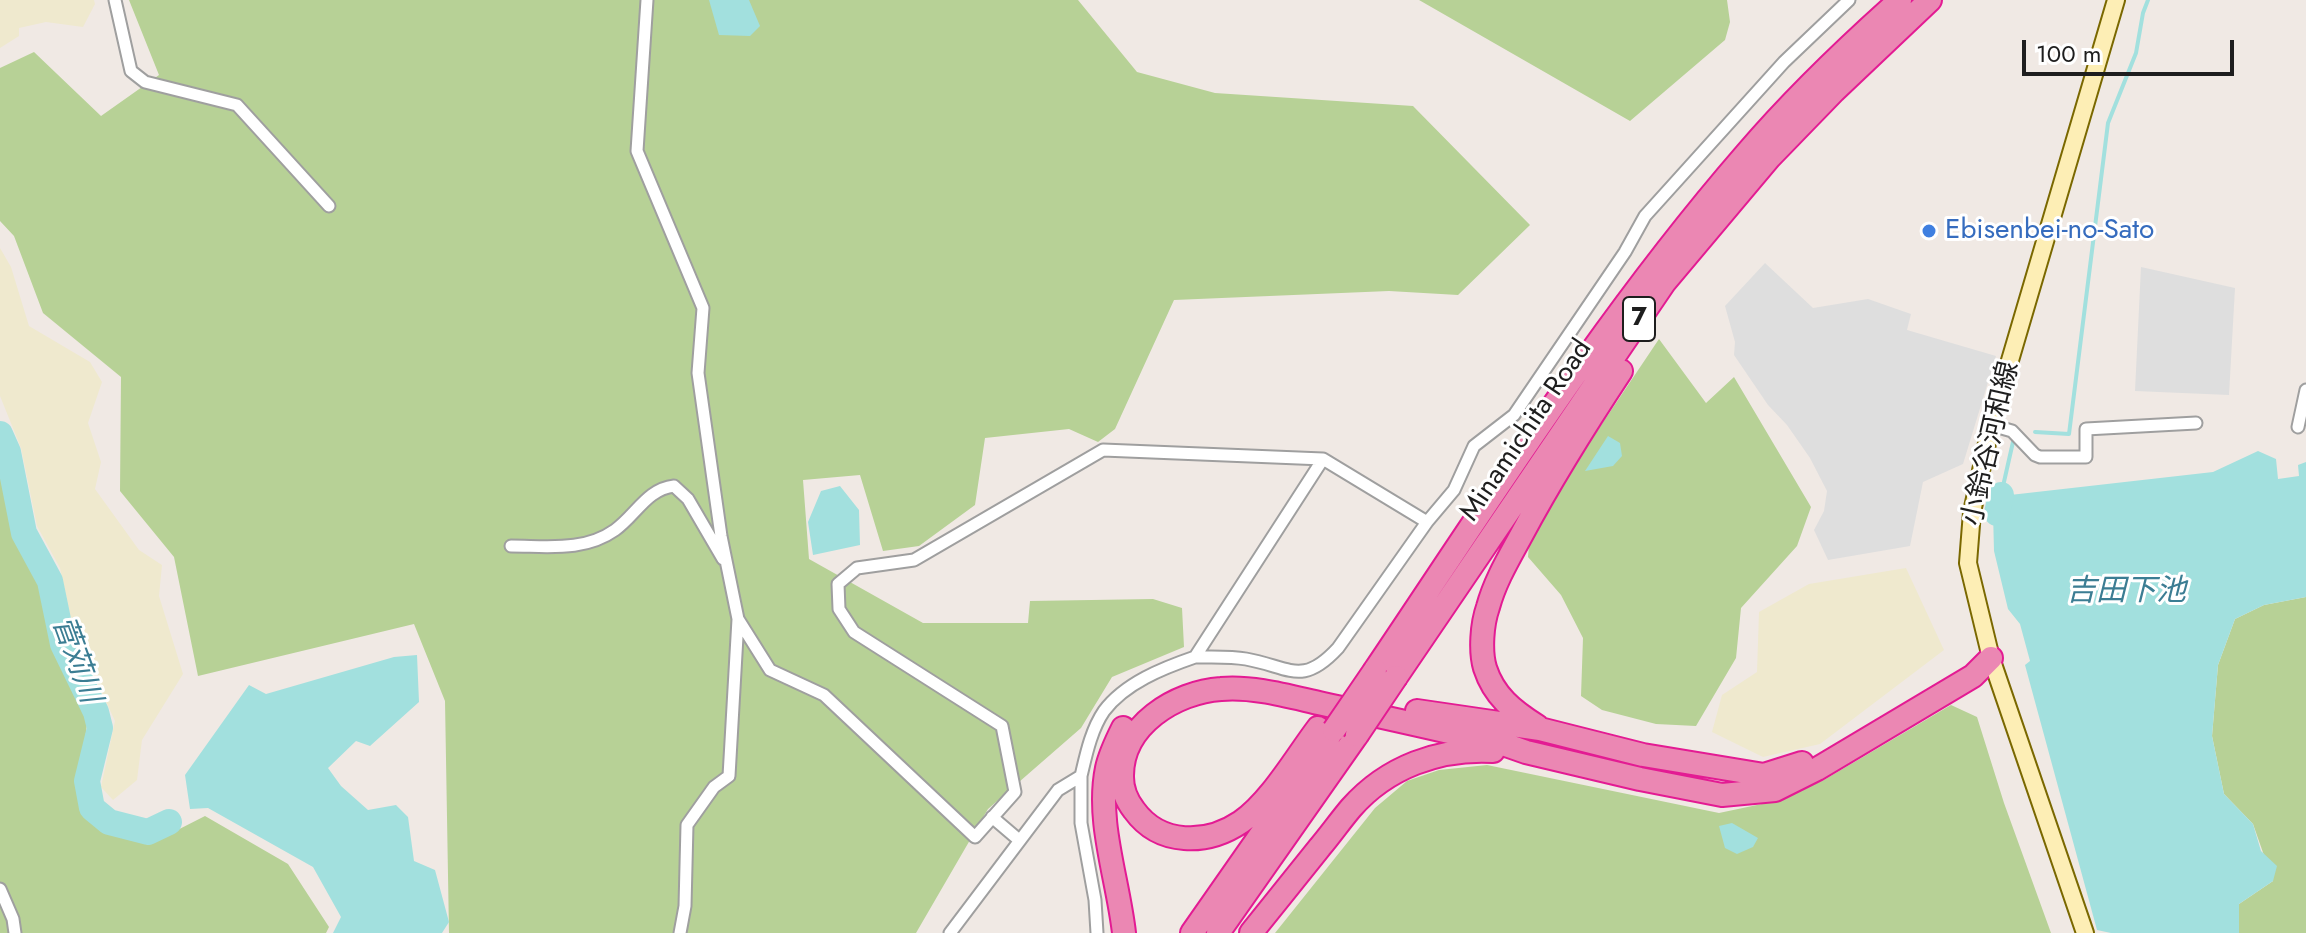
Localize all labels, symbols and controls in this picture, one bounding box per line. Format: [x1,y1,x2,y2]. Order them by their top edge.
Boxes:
scale bar [2026,24,2238,74]
text: 100 m [2036,36,2102,71]
place label: Ebisenbei-no-Sato [1945,214,2154,248]
marker: Ebisenbei-no-Sato [1920,222,1938,240]
road number: 7 [1623,297,1655,341]
street label: Minamichita Road [1454,334,1600,528]
street label: 小鈴谷河和線 [1957,358,2027,530]
water label: 吉田下池 [2066,575,2186,611]
water label: 菅苅川 [43,612,107,708]

